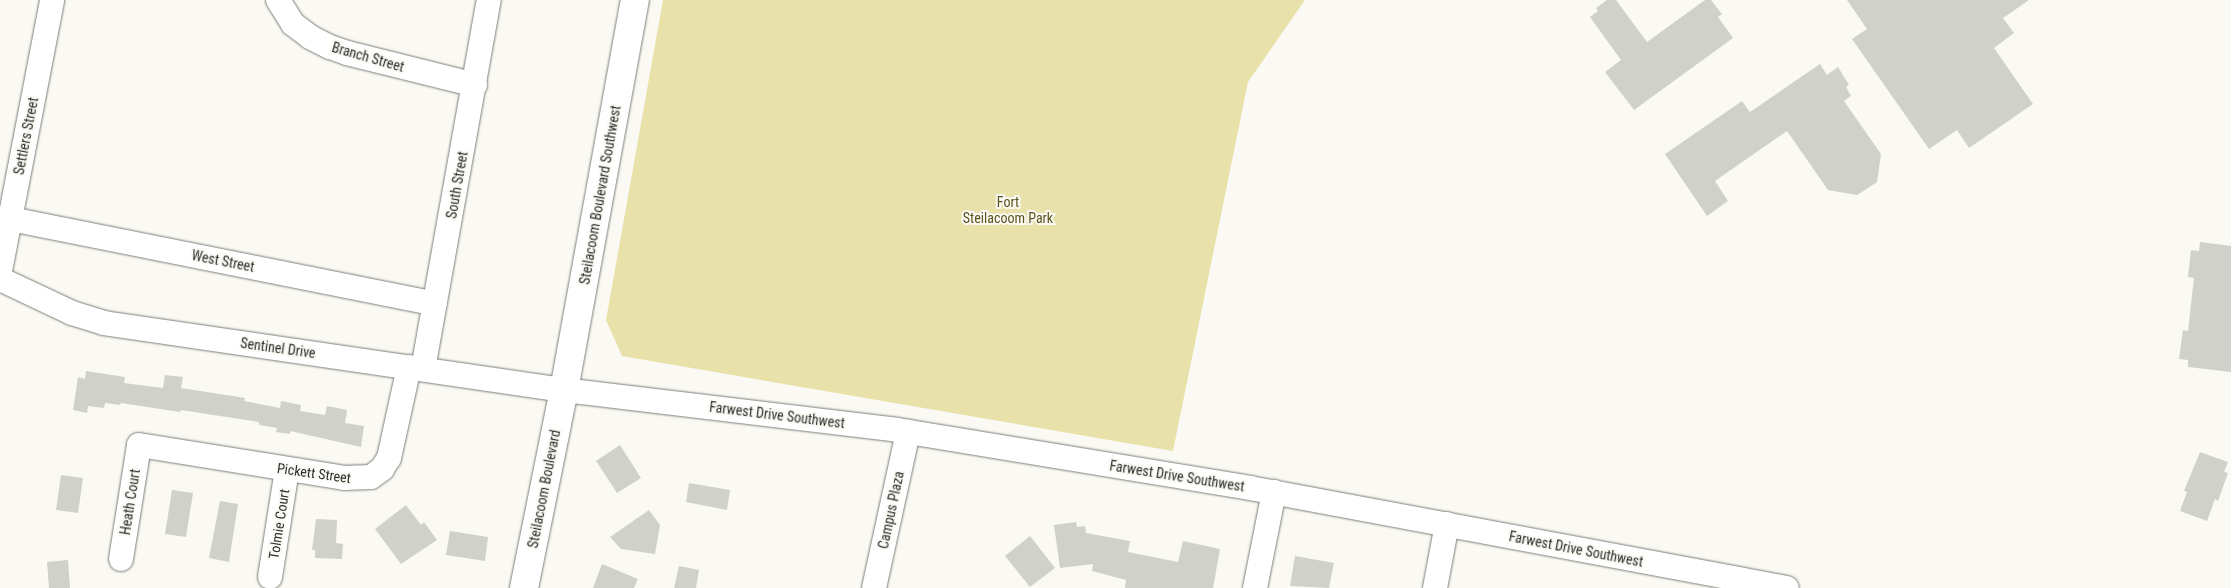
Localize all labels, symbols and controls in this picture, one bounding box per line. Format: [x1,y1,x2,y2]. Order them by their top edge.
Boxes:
street label: Branch Street [330,39,406,75]
street label: Settlers Street [10,96,42,176]
street label: Steilacoom Boulevard Southwest [576,104,624,286]
street label: South Street [443,150,471,220]
park label: Fort Steilacoom Park [963,194,1053,226]
street label: West Street [190,247,256,275]
street label: Sentinel Drive [239,334,317,362]
street label: Farwest Drive Southwest [708,398,846,432]
street label: Steilacoom Boulevard [524,428,564,550]
street label: Farwest Drive Southwest [1108,457,1246,495]
street label: Pickett Street [276,459,352,487]
street label: Heath Court [116,468,144,536]
street label: Campus Plaza [875,470,907,550]
street label: Tolmie Court [265,488,293,560]
street label: Farwest Drive Southwest [1508,528,1644,570]

